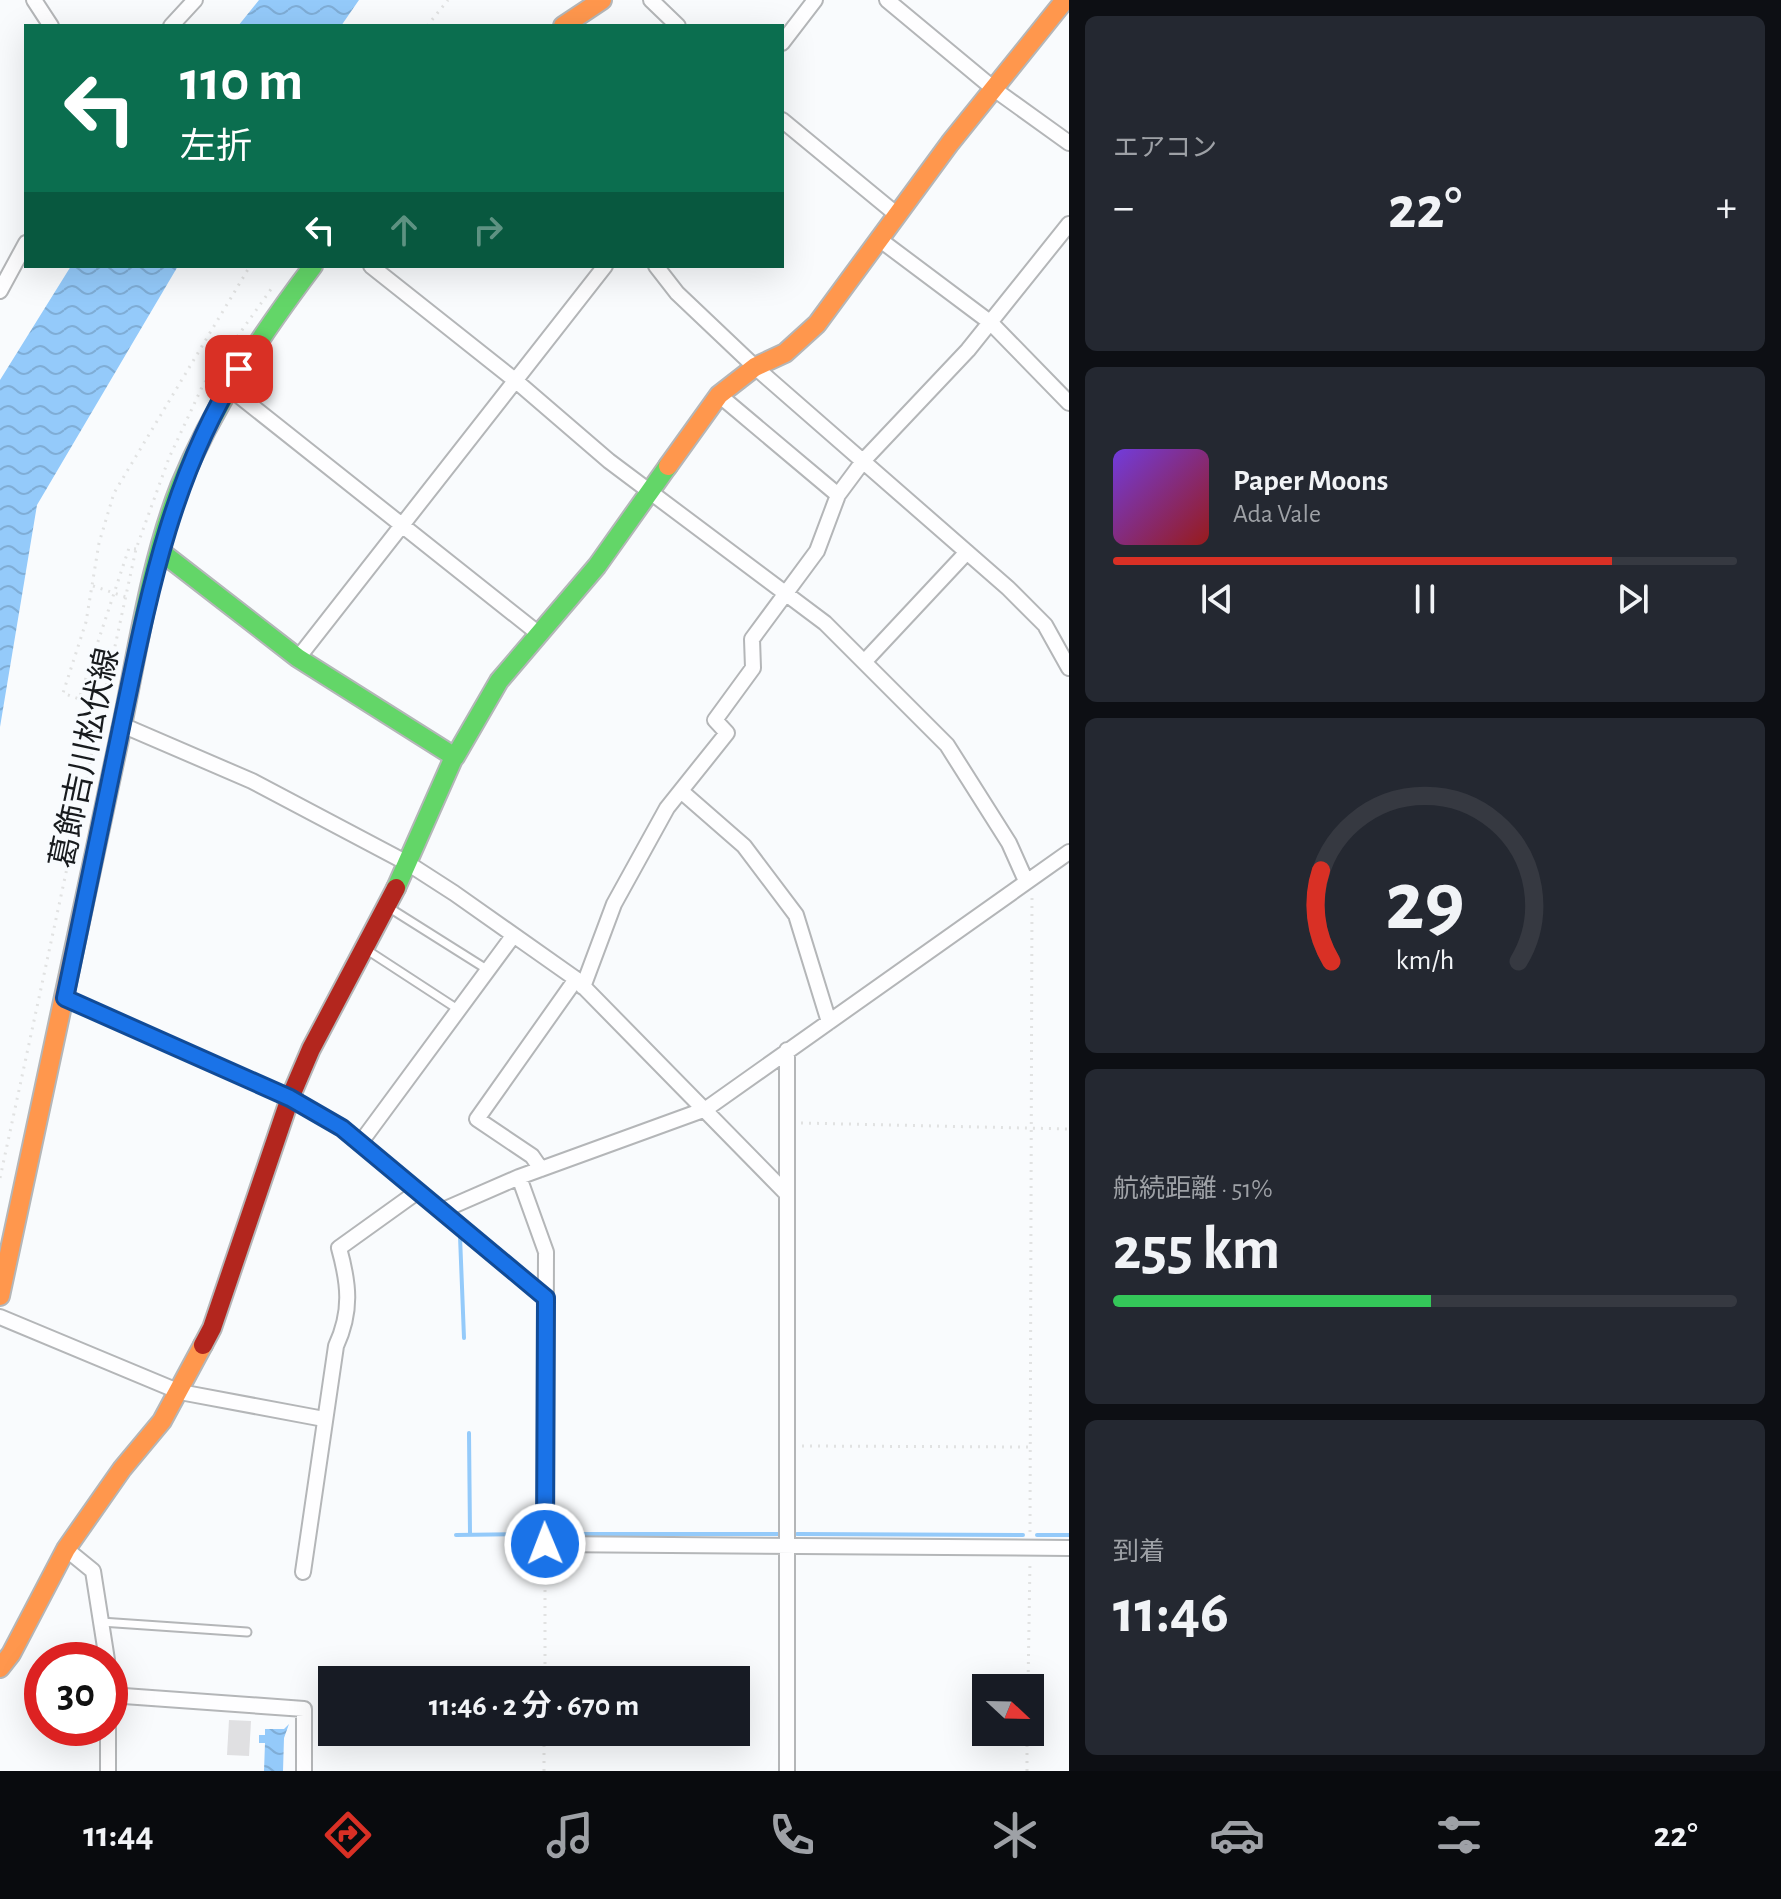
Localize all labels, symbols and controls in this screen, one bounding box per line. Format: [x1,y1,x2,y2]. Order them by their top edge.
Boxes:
text: 110 m [180,54,303,110]
icon: left [48,56,152,160]
text: 左折 [180,129,252,165]
text: エアコン [1113,135,1217,161]
text: 22° [1388,179,1462,239]
text: − [1113,186,1134,230]
text: + [1716,186,1737,230]
icon: left [298,208,342,252]
icon: ahead [382,208,426,252]
icon: right [466,208,510,252]
pin [205,335,273,403]
icon: arrive [217,347,261,391]
text: Paper Moons [1233,466,1388,496]
text: Ada Vale [1233,501,1321,527]
icon: previous [1195,577,1239,621]
icon: pause [1403,577,1447,621]
icon: next [1611,577,1655,621]
street label: 葛飾吉川松伏線 [44,645,124,871]
text: 29 [1385,860,1465,944]
text: km/h [1396,946,1454,975]
text: 航続距離 · 51% [1113,1176,1273,1202]
text: 255 km [1113,1220,1280,1280]
position arrow [503,1502,587,1586]
text: 到着 [1113,1539,1165,1565]
text: 11:46 [1113,1583,1229,1643]
speed limit sign: 30 [24,1642,128,1746]
north arrow [972,1674,1044,1746]
map controls [972,1674,1044,1746]
text: 11:46 · 2 分 · 670 m [429,1691,639,1721]
icon: directions [320,1807,376,1863]
icon: music [542,1807,598,1863]
icon: phone [764,1807,820,1863]
icon: climate [987,1807,1043,1863]
icon: car [1209,1807,1265,1863]
icon: filters [1431,1807,1487,1863]
text: 11:44 [83,1817,154,1853]
text: 22° [1653,1817,1698,1853]

